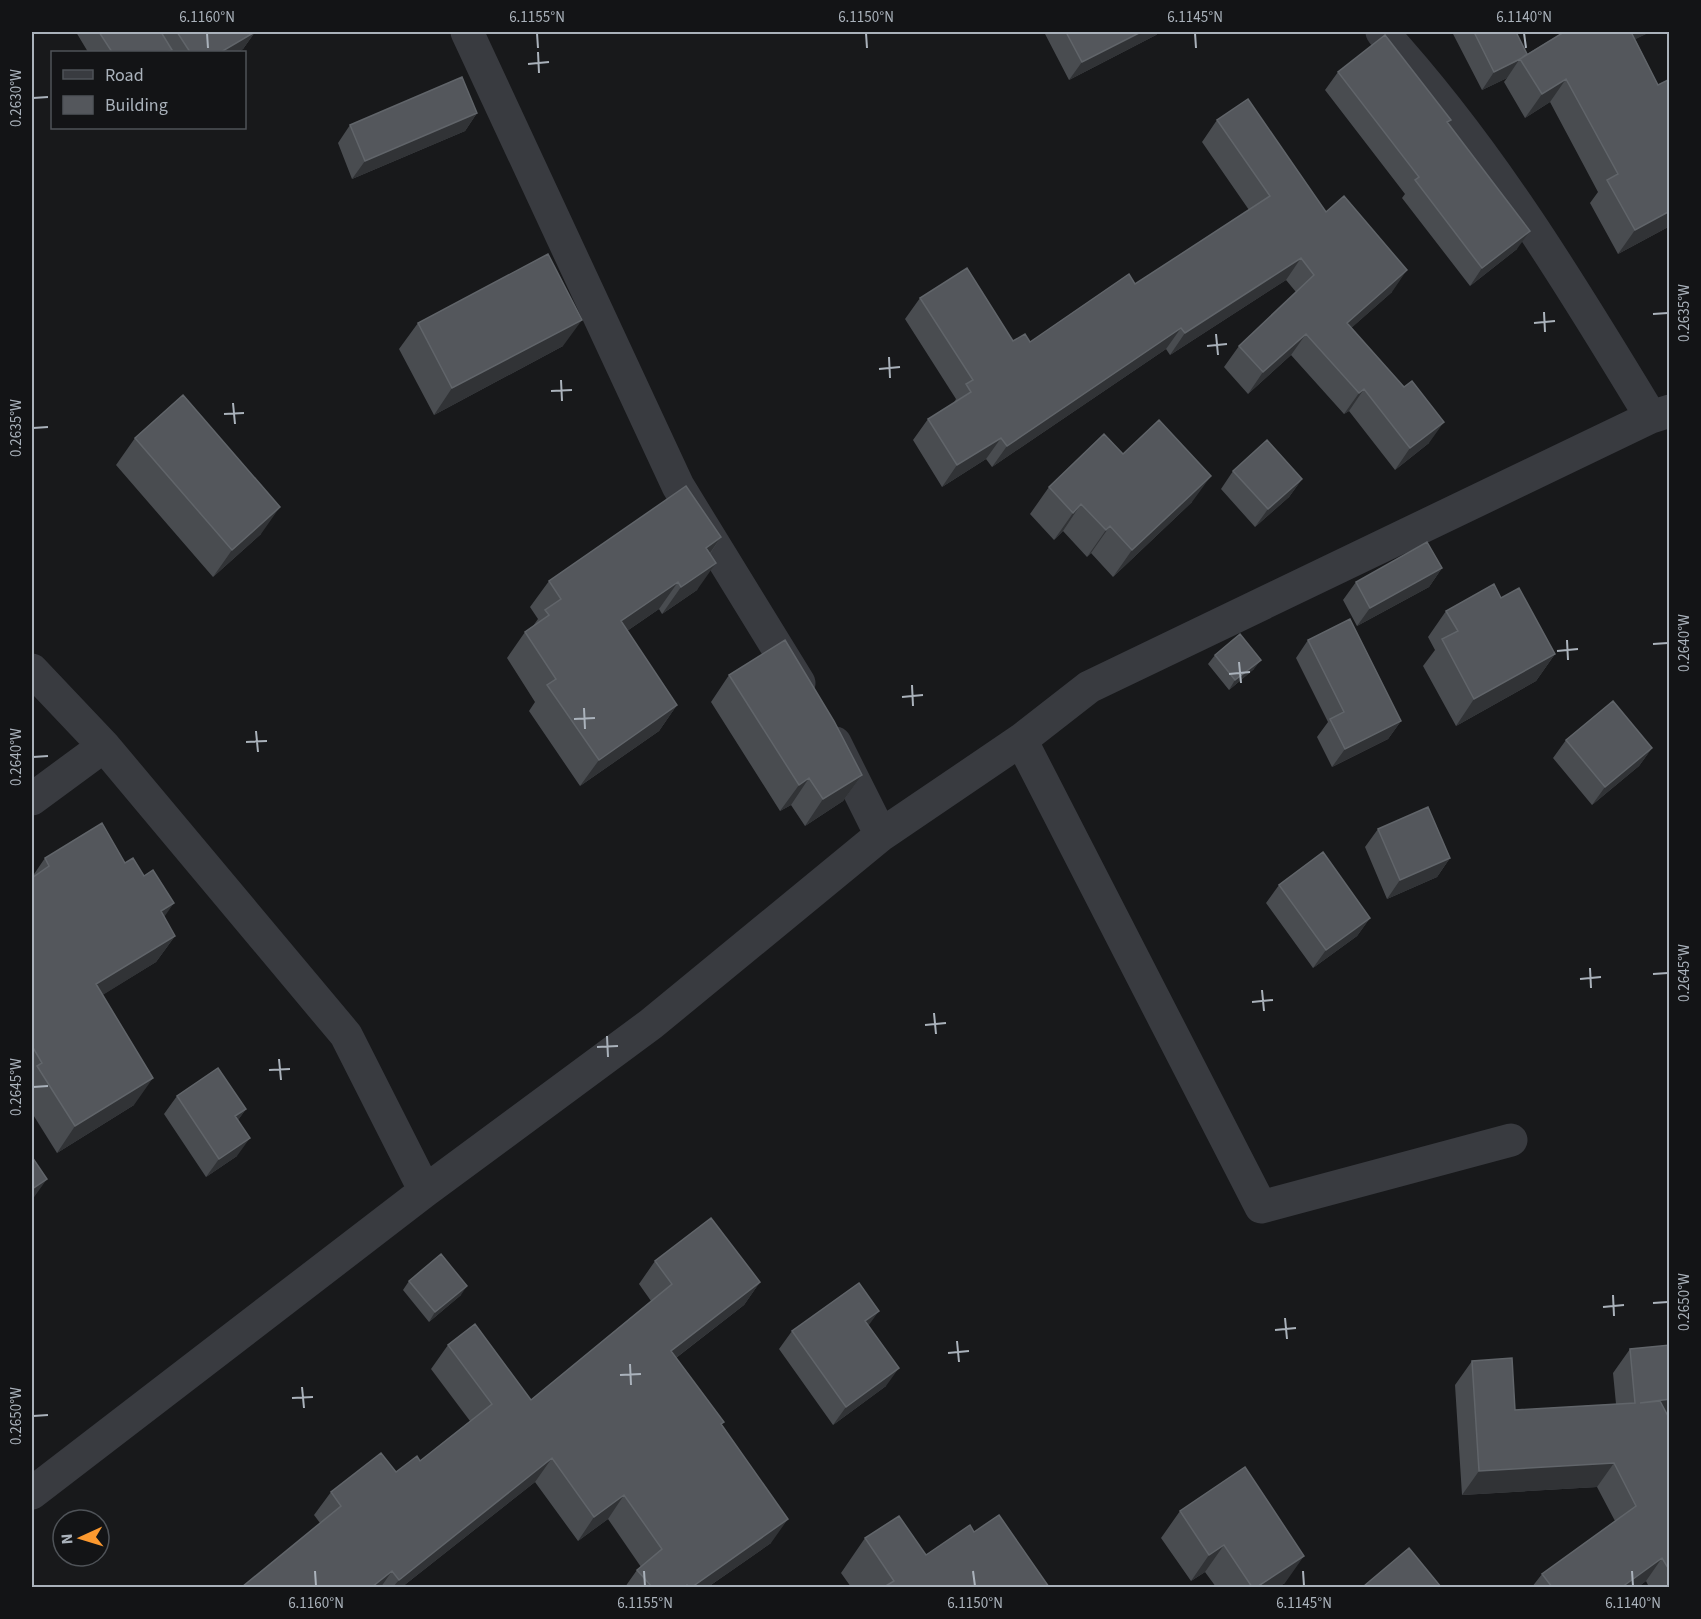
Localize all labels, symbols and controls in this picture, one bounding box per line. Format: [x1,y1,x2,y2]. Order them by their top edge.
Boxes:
text: 6.1160°N [179,7,235,28]
text: 6.1155°N [509,7,565,28]
text: 6.1150°N [838,7,894,28]
text: 6.1145°N [1167,7,1223,28]
text: 6.1140°N [1496,7,1552,28]
legend [51,51,246,129]
text: Road [105,63,144,88]
text: 0.2630°W [6,69,27,127]
text: Building [105,93,168,118]
text: 0.2635°W [1674,284,1695,342]
text: 0.2635°W [6,399,27,457]
text: 0.2640°W [1674,614,1695,672]
text: 0.2640°W [6,728,27,786]
text: 0.2645°W [1674,944,1695,1002]
text: 0.2645°W [6,1058,27,1116]
text: 0.2650°W [1674,1273,1695,1331]
text: 0.2650°W [6,1387,27,1445]
north arrow [51,1508,111,1568]
text: N [56,1533,78,1545]
text: 6.1160°N [288,1593,344,1614]
text: 6.1155°N [617,1593,673,1614]
text: 6.1150°N [947,1593,1003,1614]
text: 6.1145°N [1276,1593,1332,1614]
text: 6.1140°N [1605,1593,1661,1614]

